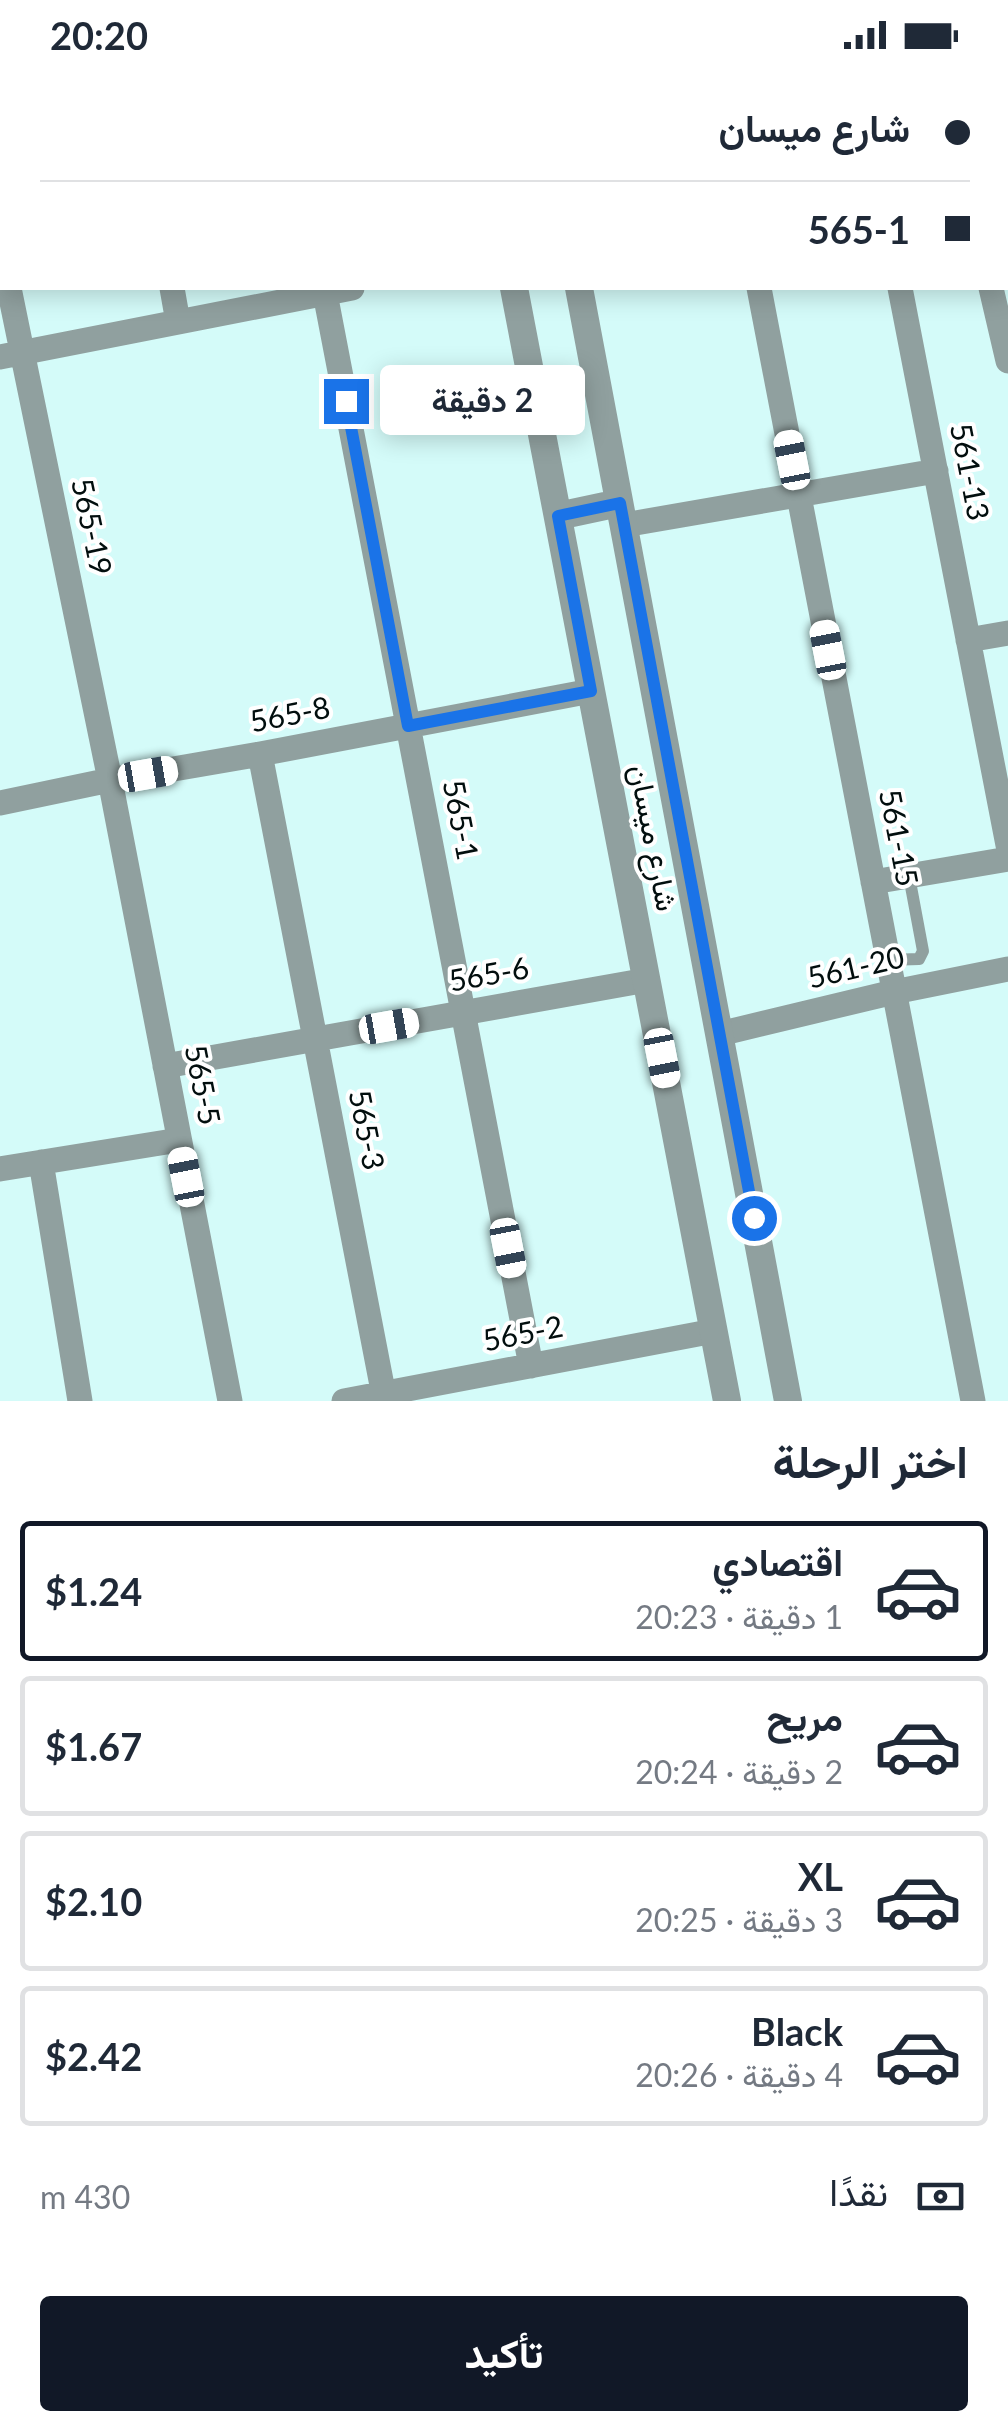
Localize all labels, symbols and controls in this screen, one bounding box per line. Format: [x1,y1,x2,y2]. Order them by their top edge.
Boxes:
text: 20:20 [50,12,148,58]
text: شارع ميسان [719,104,910,150]
text: 565-1 [808,206,910,252]
callout: 2 دقيقة [381,366,586,436]
route end [324,379,369,424]
text: 2 دقيقة [432,380,533,419]
street label: 561-13 [944,420,998,523]
car [772,428,812,492]
street label: 565-19 [65,475,121,578]
car [808,618,848,682]
street label: 565-8 [247,688,333,738]
car [116,754,180,794]
street label: شارع ميسان [619,761,687,915]
street label: 565-1 [437,777,487,863]
street label: 561-15 [873,786,927,889]
street label: 561-20 [804,937,907,995]
street label: 565-6 [446,948,532,998]
car [357,1006,421,1046]
car [642,1026,682,1090]
street label: 565-5 [179,1042,229,1128]
street label: 565-3 [343,1087,393,1173]
car [166,1145,206,1209]
route start [732,1196,777,1241]
car [488,1216,528,1280]
street label: 565-2 [480,1307,566,1357]
text: اختر الرحلة [773,1434,968,1488]
text: اقتصادي [712,1538,843,1584]
icon: car [873,1546,963,1636]
text: $1.24 [45,1568,142,1614]
text: 1 دقيقة · 20:23 [635,1597,843,1636]
text: مريح [767,1693,843,1739]
icon: car [873,1701,963,1791]
text: $1.67 [45,1723,142,1769]
text: 2 دقيقة · 20:24 [635,1752,843,1791]
text: XL [798,1853,843,1899]
icon: car [873,1856,963,1946]
text: $2.10 [45,1878,142,1924]
text: 3 دقيقة · 20:25 [635,1900,843,1939]
text: Black [751,2008,843,2054]
icon: car [873,2011,963,2101]
text: $2.42 [45,2033,142,2079]
text: 4 دقيقة · 20:26 [635,2055,843,2094]
text: نقدًا [829,2168,888,2214]
icon: cash [913,2169,968,2224]
text: 430 m [40,2177,130,2216]
button: تأكيد [40,2296,968,2411]

